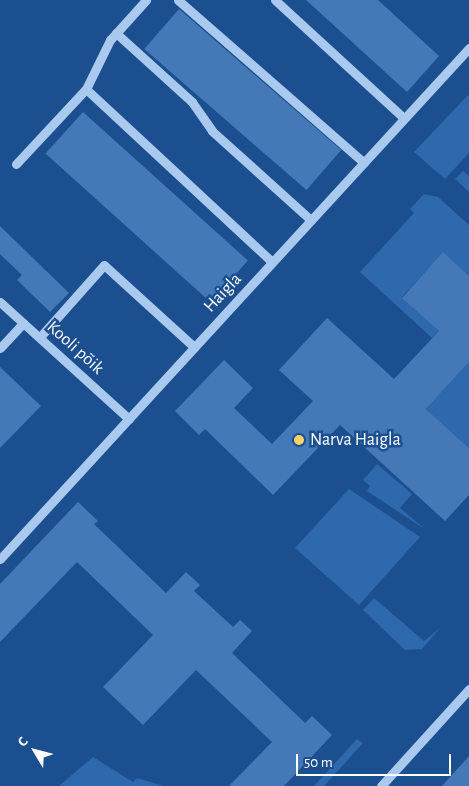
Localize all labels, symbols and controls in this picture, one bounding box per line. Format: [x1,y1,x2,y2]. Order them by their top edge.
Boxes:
street label: Haigla [199,269,247,317]
street label: Kooli põik [42,317,108,379]
place label: Narva Haigla [310,429,401,451]
marker: Narva Haigla [292,433,306,447]
north arrow [10,726,60,776]
text: С [15,735,31,749]
scale bar [299,744,454,776]
text: 50 m [304,755,333,770]

